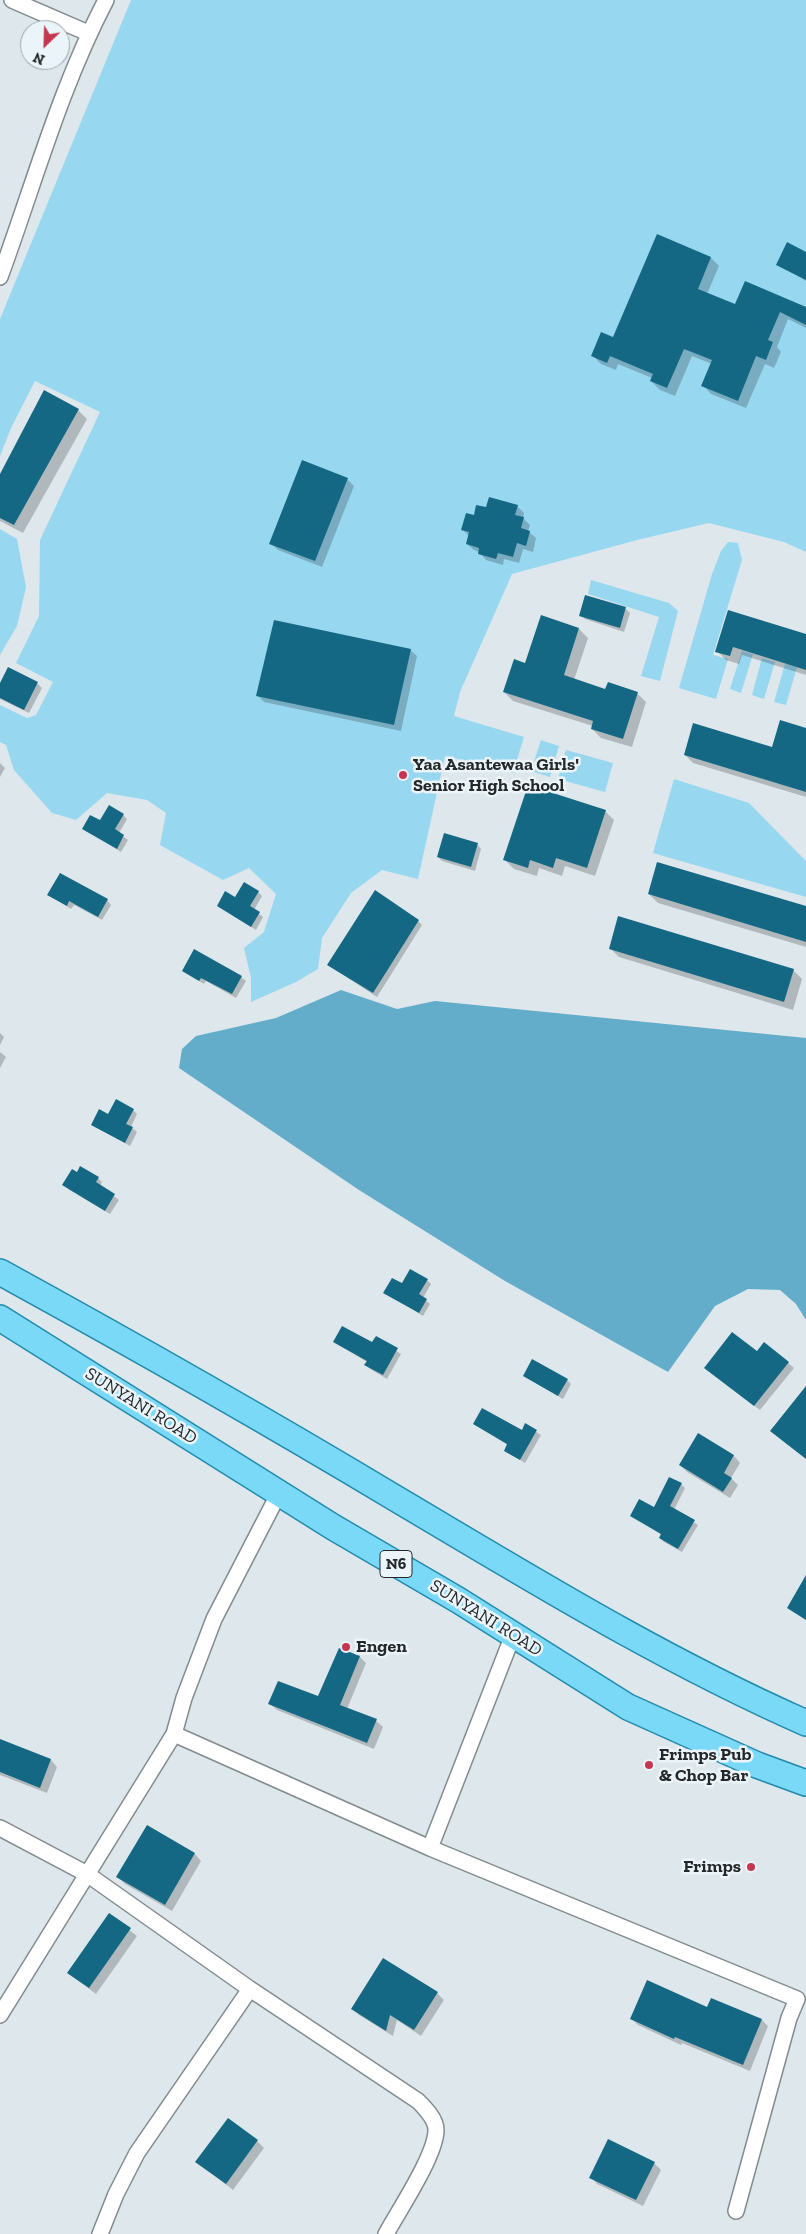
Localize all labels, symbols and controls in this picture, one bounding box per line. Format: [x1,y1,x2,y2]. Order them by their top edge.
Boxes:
north arrow [20,20,70,70]
text: N [31,48,47,68]
place label: Yaa Asantewaa Girls' Senior High School [413,754,579,796]
marker: Yaa Asantewaa Girls' Senior High School [397,769,409,781]
street label: SUNYANI ROAD [81,1363,201,1449]
road number: N6 [380,1550,412,1578]
street label: SUNYANI ROAD [426,1575,546,1661]
place label: Engen [356,1636,407,1658]
marker: Engen [340,1641,352,1653]
place label: Frimps Pub & Chop Bar [659,1744,751,1786]
marker: Frimps Pub & Chop Bar [643,1759,655,1771]
place label: Frimps [683,1856,741,1878]
marker: Frimps [745,1861,757,1873]

